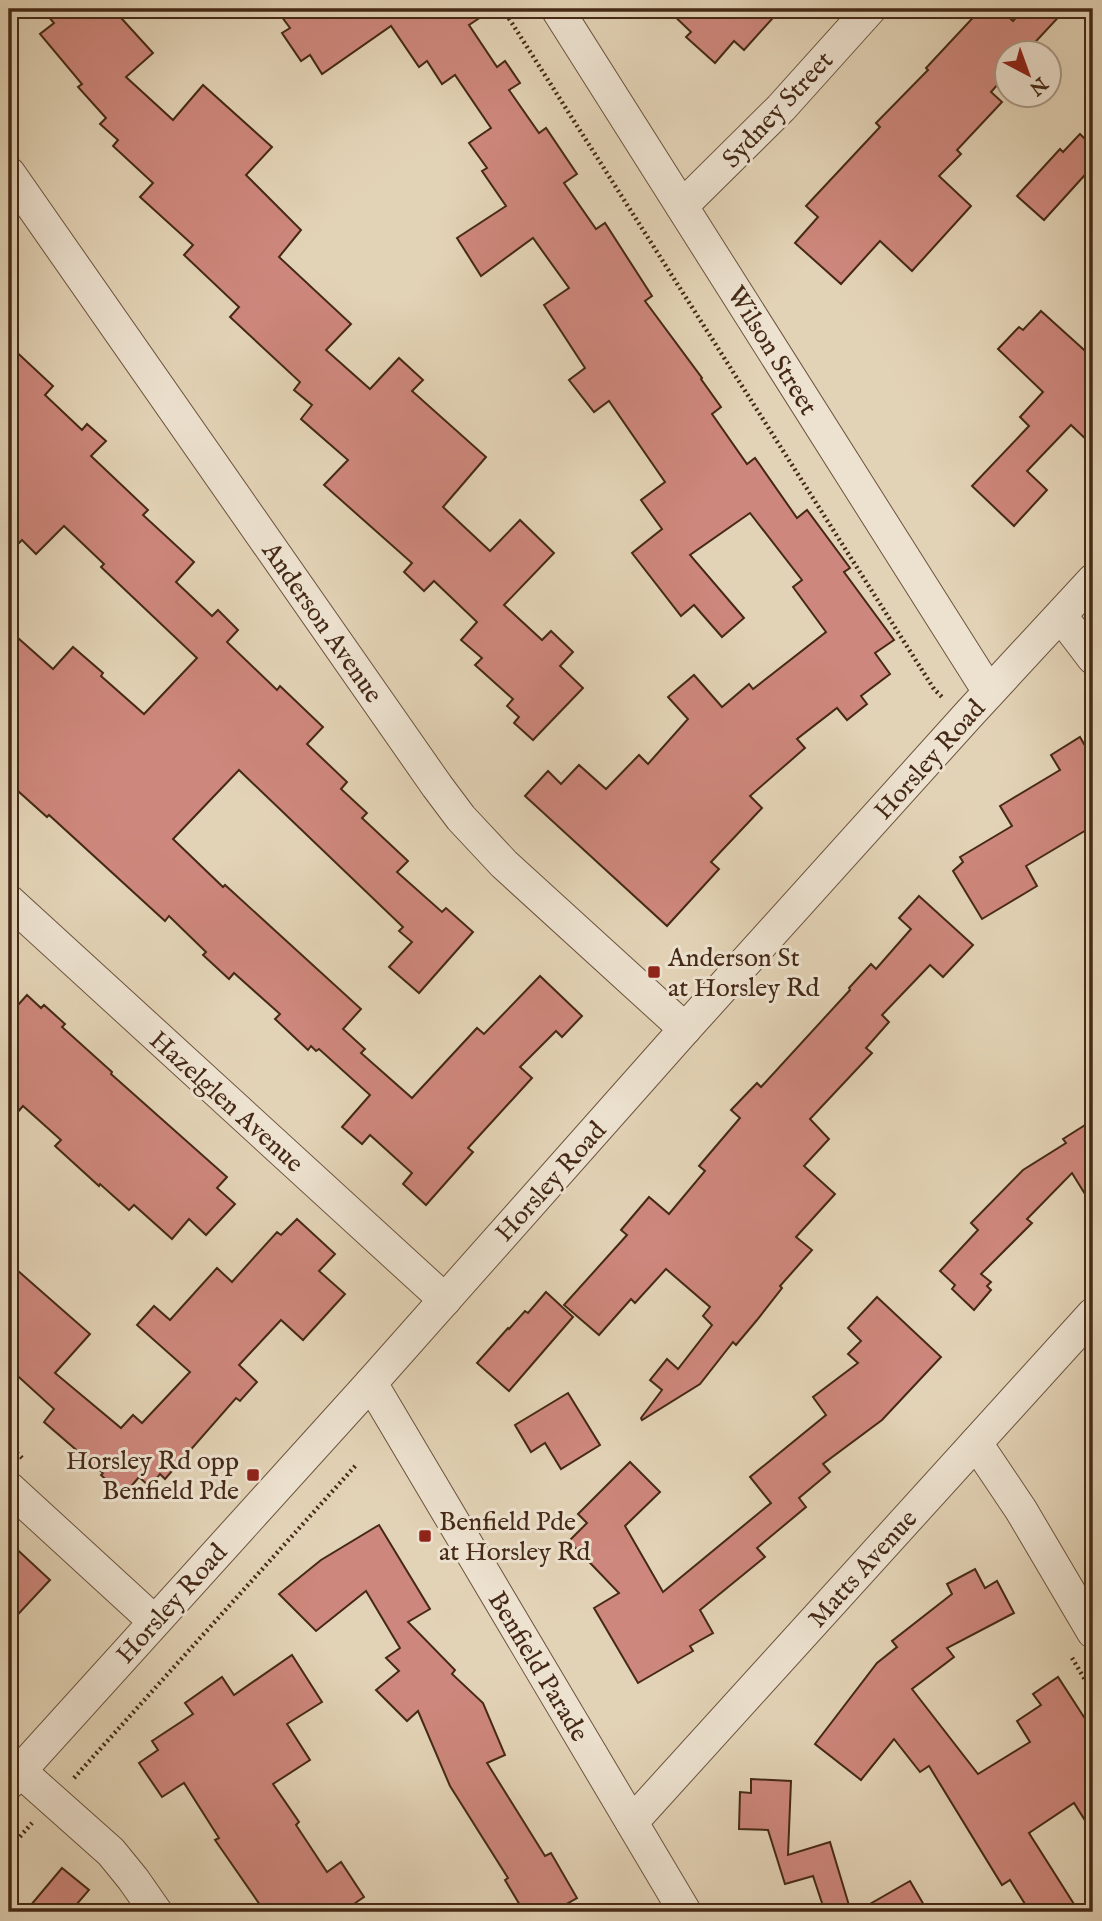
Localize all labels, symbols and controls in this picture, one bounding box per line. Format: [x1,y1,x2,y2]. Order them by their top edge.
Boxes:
north arrow [993,38,1064,108]
street label: Sydney Street [716,45,841,175]
text: N [1023,70,1053,100]
street label: Wilson Street [719,280,824,422]
street label: Anderson Avenue [254,535,389,710]
street label: Horsley Road [867,693,993,827]
place label: Anderson St at Horsley Rd [667,942,819,1005]
marker: Anderson St at Horsley Rd [646,964,662,980]
street label: Hazelglen Avenue [142,1024,310,1180]
street label: Horsley Road [488,1115,614,1249]
place label: Horsley Rd opp Benfield Pde [66,1445,239,1508]
marker: Horsley Rd opp Benfield Pde [245,1467,261,1483]
street label: Matts Avenue [801,1503,925,1635]
place label: Benfield Pde at Horsley Rd [439,1506,590,1569]
marker: Benfield Pde at Horsley Rd [417,1528,433,1544]
street label: Horsley Road [109,1537,235,1671]
street label: Benfield Parade [480,1586,595,1748]

